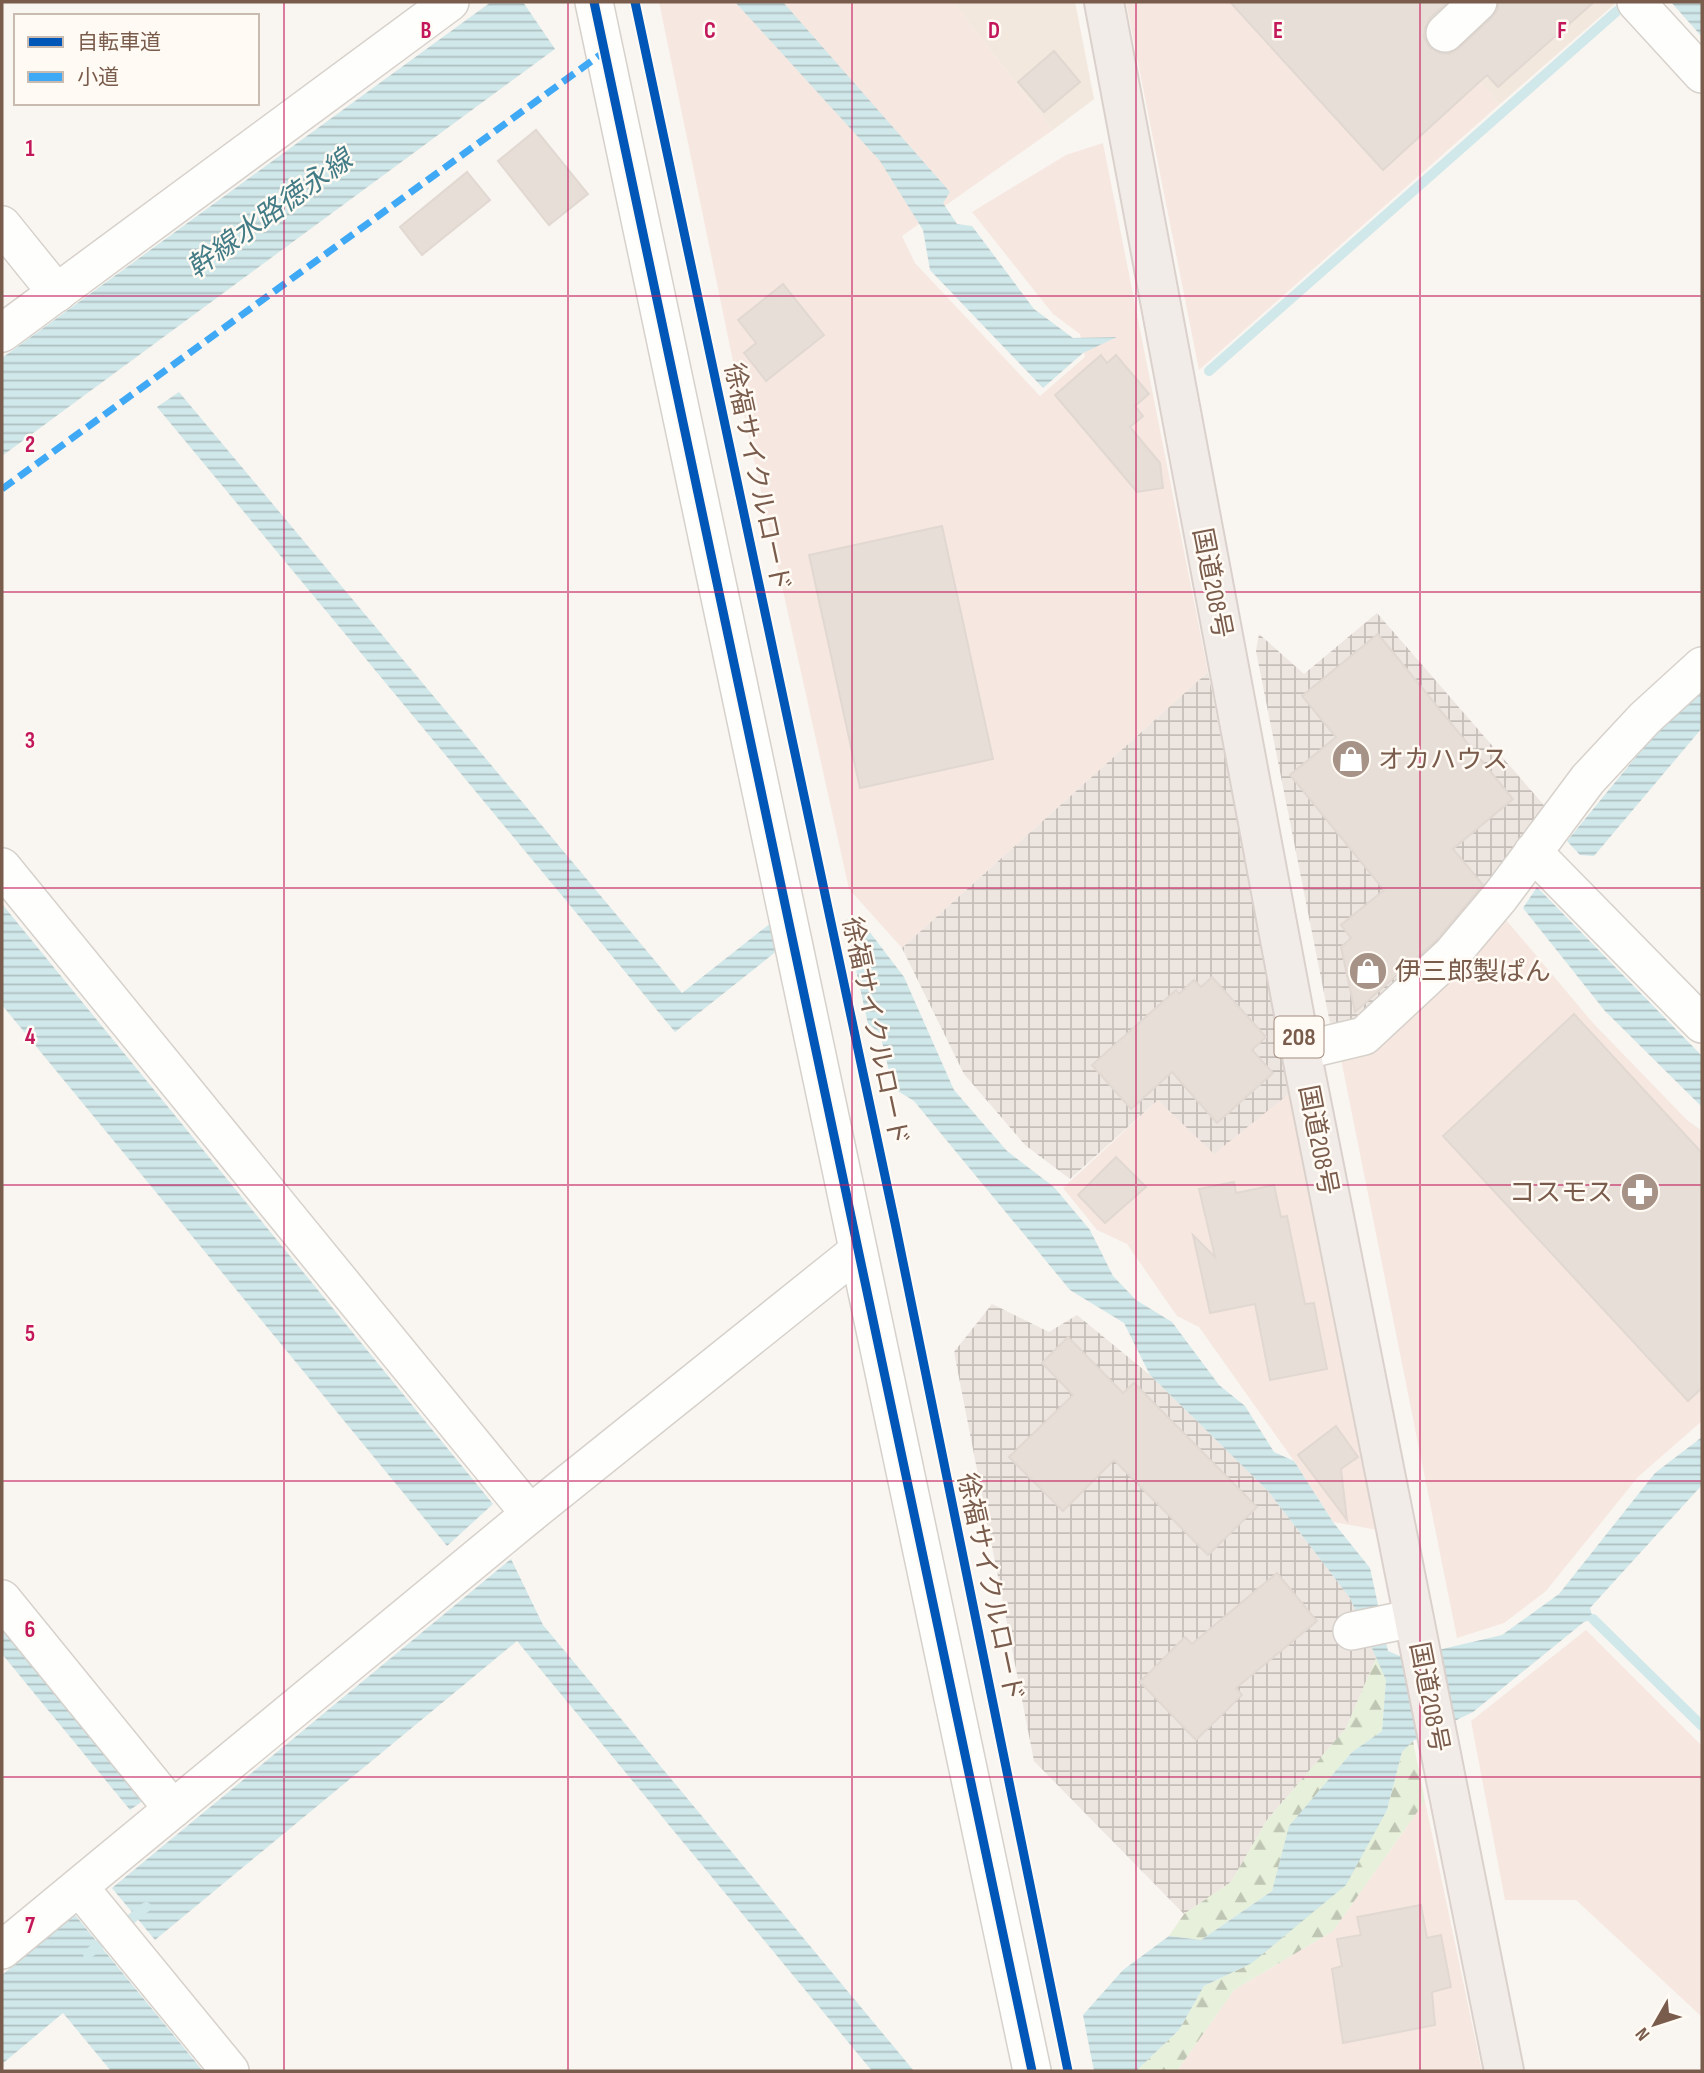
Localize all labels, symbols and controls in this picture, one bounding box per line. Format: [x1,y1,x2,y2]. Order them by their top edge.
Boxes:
legend [14,14,259,105]
text: B [421,17,432,45]
text: C [704,17,716,45]
text: D [988,17,1000,45]
text: E [1273,17,1283,45]
text: F [1557,17,1567,45]
text: 自転車道 [77,30,161,55]
text: 小道 [77,65,119,90]
text: 1 [25,135,35,163]
water label: 幹線水路徳永線 [181,142,361,285]
street label: 徐福サイクルロード [717,360,796,594]
text: 2 [25,431,35,459]
street label: 国道208号 [1186,526,1237,641]
text: 3 [25,727,35,755]
shop icon: オカハウス [1330,738,1372,780]
place label: オカハウス [1378,745,1508,776]
street label: 徐福サイクルロード [835,914,914,1148]
shop icon: 伊三郎製ぱん [1347,950,1389,992]
place label: 伊三郎製ぱん [1395,957,1551,988]
road number: 208 [1274,1016,1324,1058]
text: 4 [25,1023,36,1051]
street label: 国道208号 [1292,1083,1343,1198]
pharmacy icon: コスモス [1619,1171,1661,1213]
place label: コスモス [1509,1178,1613,1209]
text: 5 [25,1320,35,1348]
street label: 徐福サイクルロード [950,1470,1029,1704]
text: 6 [25,1616,35,1644]
street label: 国道208号 [1403,1640,1454,1755]
text: 7 [25,1912,35,1940]
north arrow [1620,1989,1690,2059]
text: N [1631,2023,1655,2045]

